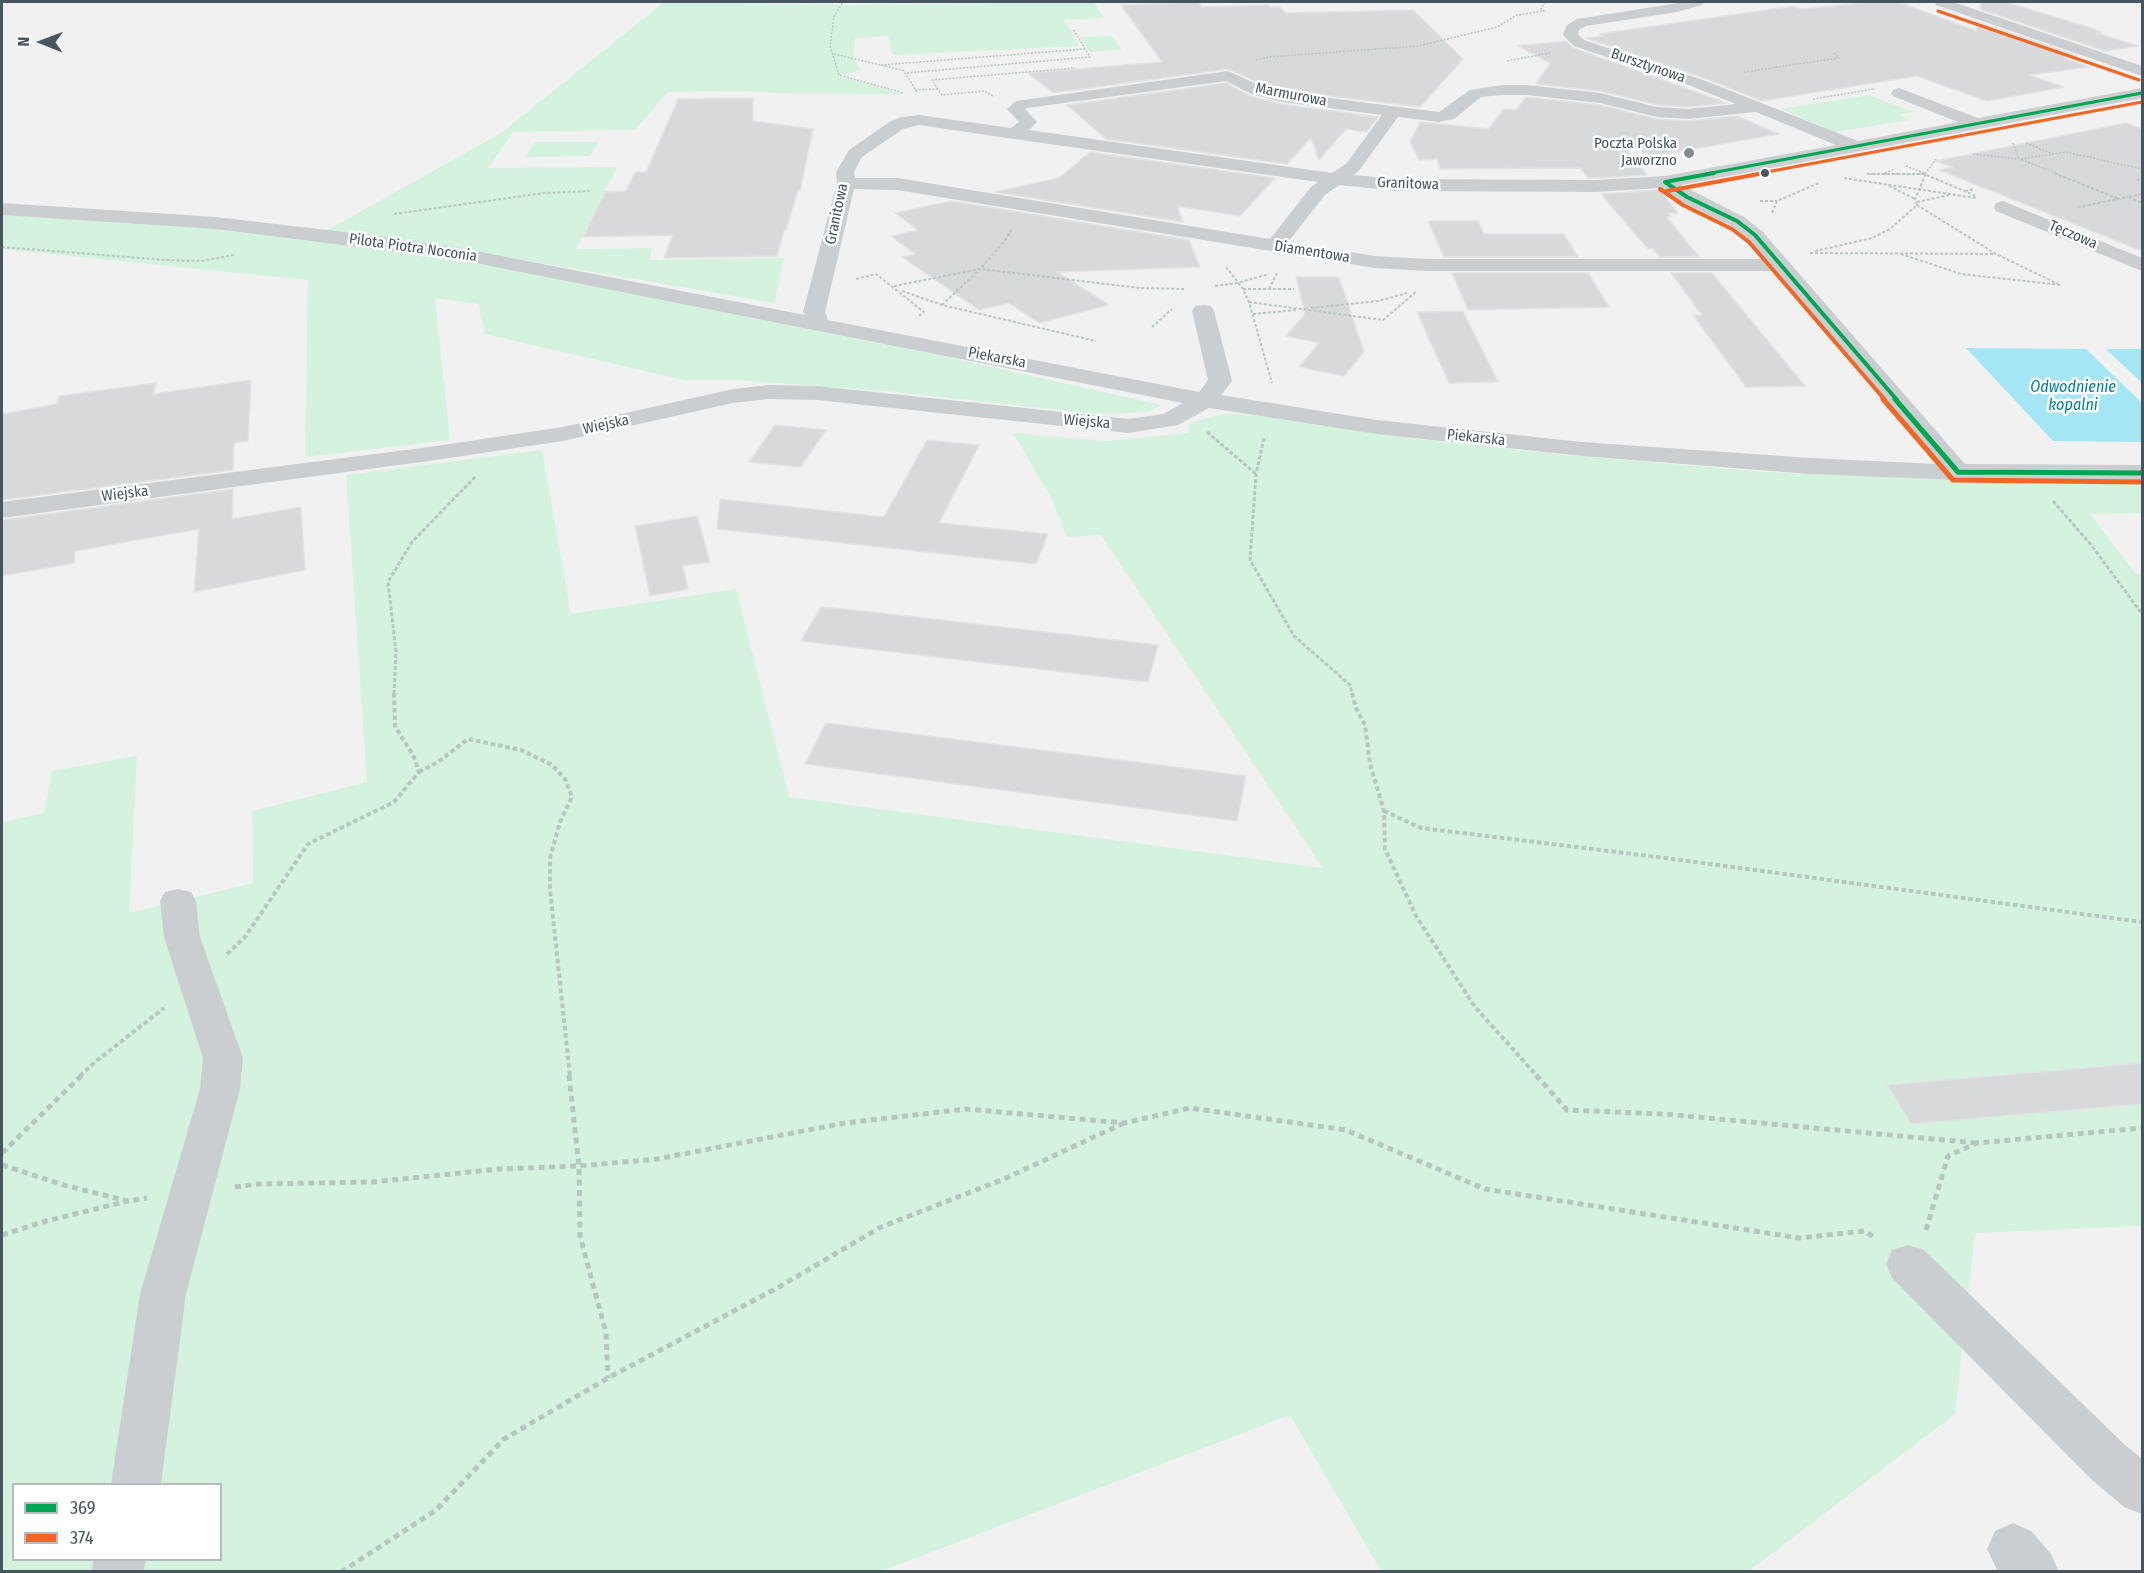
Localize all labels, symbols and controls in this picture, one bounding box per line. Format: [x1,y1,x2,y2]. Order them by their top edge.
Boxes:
north arrow [12,12,72,72]
text: N [14,37,33,47]
street label: Bursztynowa [1608,45,1688,87]
street label: Marmurowa [1254,79,1328,111]
place label: Poczta Polska Jaworzno [1594,135,1677,170]
marker: Poczta Polska Jaworzno [1682,146,1696,160]
unlabelled marker [1759,167,1771,179]
street label: Granitowa [1377,174,1439,194]
street label: Granitowa [822,182,852,246]
street label: Tęczowa [2046,217,2100,253]
street label: Pilota Piotra Noconia [348,230,478,266]
street label: Diamentowa [1273,237,1351,267]
street label: Piekarska [966,344,1028,372]
water label: Odwodnienie kopalni [2030,378,2116,416]
street label: Wiejska [581,411,631,439]
street label: Wiejska [1063,411,1111,433]
street label: Piekarska [1446,426,1506,450]
street label: Wiejska [101,482,149,506]
legend [12,1483,222,1561]
text: 369 [70,1497,96,1519]
text: 374 [70,1527,93,1549]

